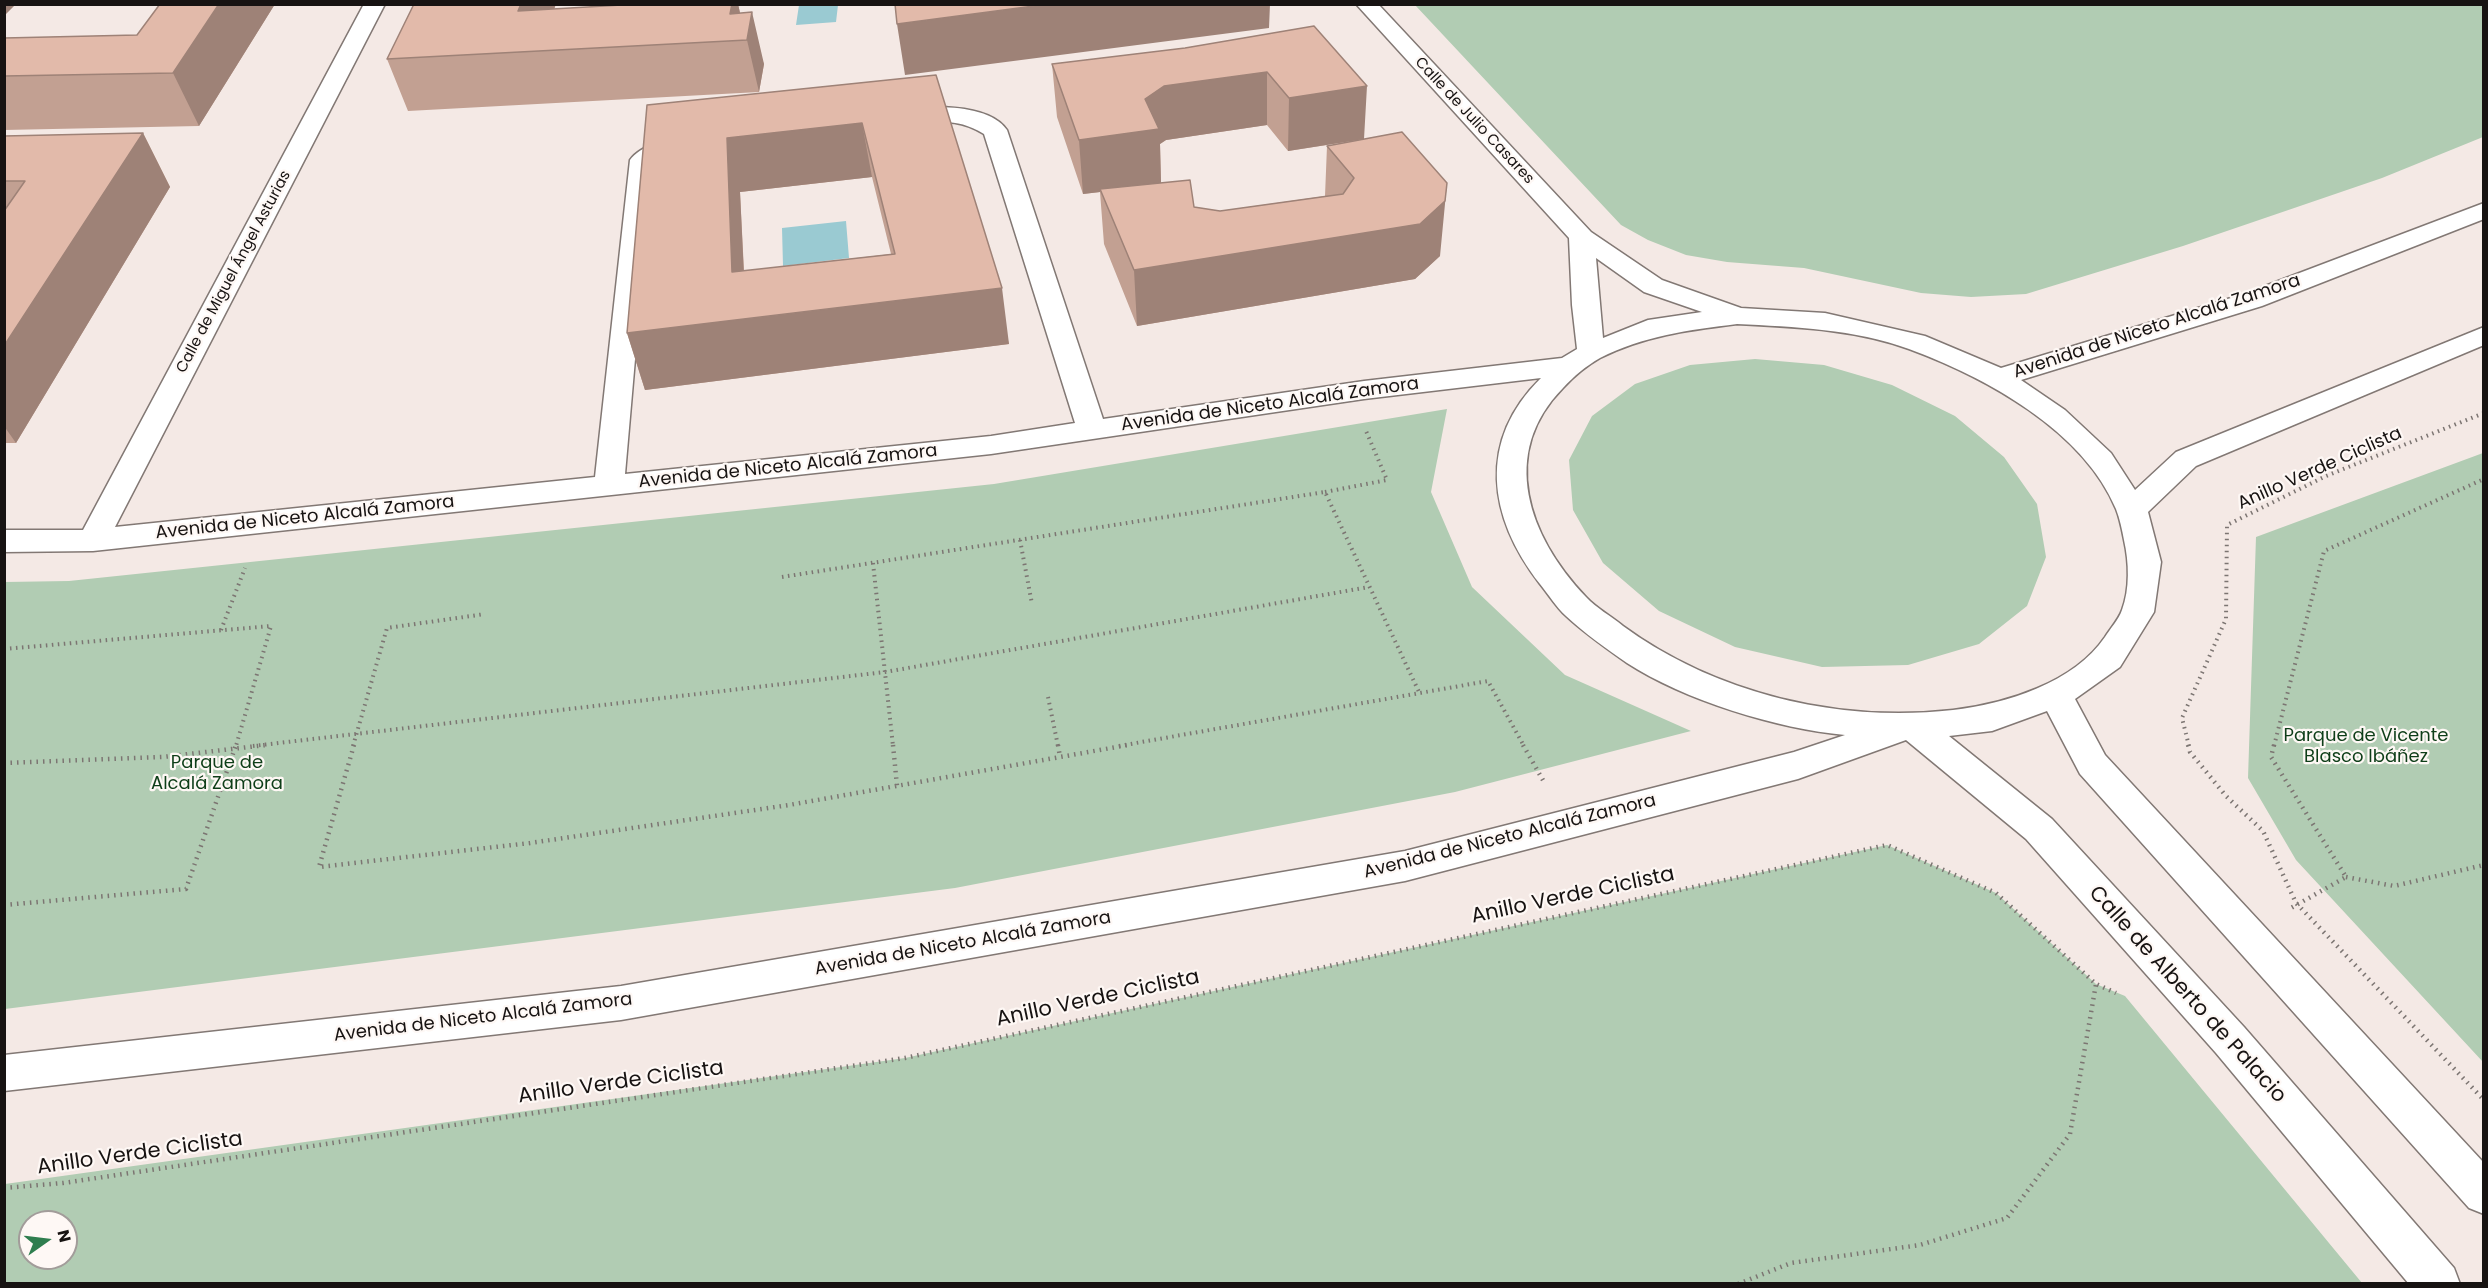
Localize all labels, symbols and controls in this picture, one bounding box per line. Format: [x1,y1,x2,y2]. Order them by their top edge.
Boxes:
street label: Calle de Julio Casares [1411,54,1537,188]
street label: Calle de Miguel Ángel Asturias [173,168,295,376]
street label: Avenida de Niceto Alcalá Zamora [2011,270,2303,384]
street label: Avenida de Niceto Alcalá Zamora [1120,373,1420,437]
street label: Anillo Verde Ciclista [2234,423,2406,515]
street label: Avenida de Niceto Alcalá Zamora [637,441,939,493]
street label: Avenida de Niceto Alcalá Zamora [154,492,456,544]
park label: Parque de Vicente Blasco Ibáñez [2283,725,2449,768]
park label: Parque de Alcalá Zamora [151,752,283,795]
street label: Avenida de Niceto Alcalá Zamora [1362,790,1658,884]
street label: Anillo Verde Ciclista [1469,862,1677,930]
street label: Calle de Alberto de Palacio [2083,881,2291,1109]
street label: Avenida de Niceto Alcalá Zamora [813,907,1113,981]
street label: Anillo Verde Ciclista [994,965,1202,1033]
street label: Avenida de Niceto Alcalá Zamora [333,989,633,1047]
street label: Anillo Verde Ciclista [517,1056,725,1110]
street label: Anillo Verde Ciclista [36,1127,244,1181]
north arrow [18,1210,78,1270]
text: N [51,1227,77,1245]

